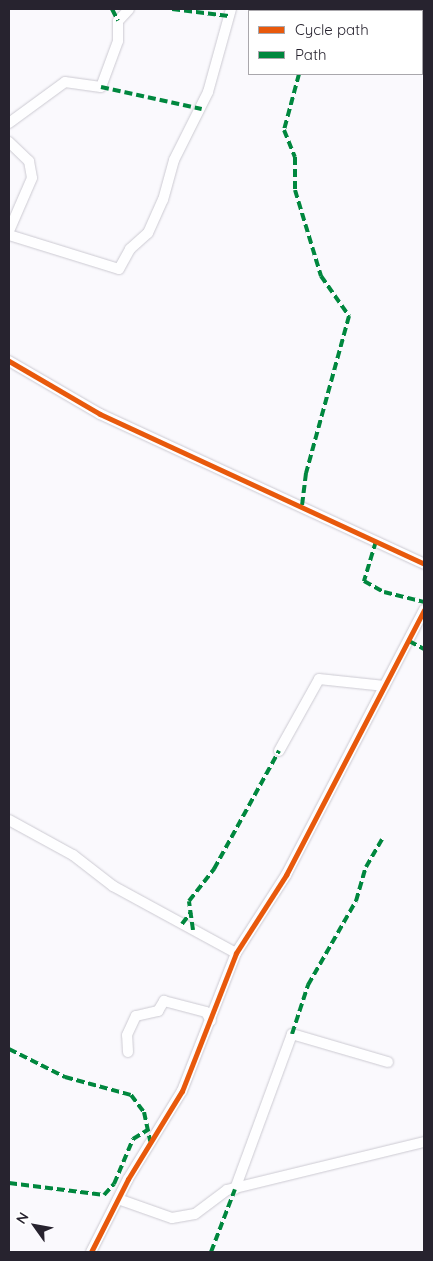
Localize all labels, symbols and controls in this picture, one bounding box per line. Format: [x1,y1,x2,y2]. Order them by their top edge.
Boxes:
legend [248,10,423,75]
text: Cycle path [295,20,369,39]
text: Path [295,45,327,64]
north arrow [10,1201,60,1251]
text: N [12,1209,33,1227]

